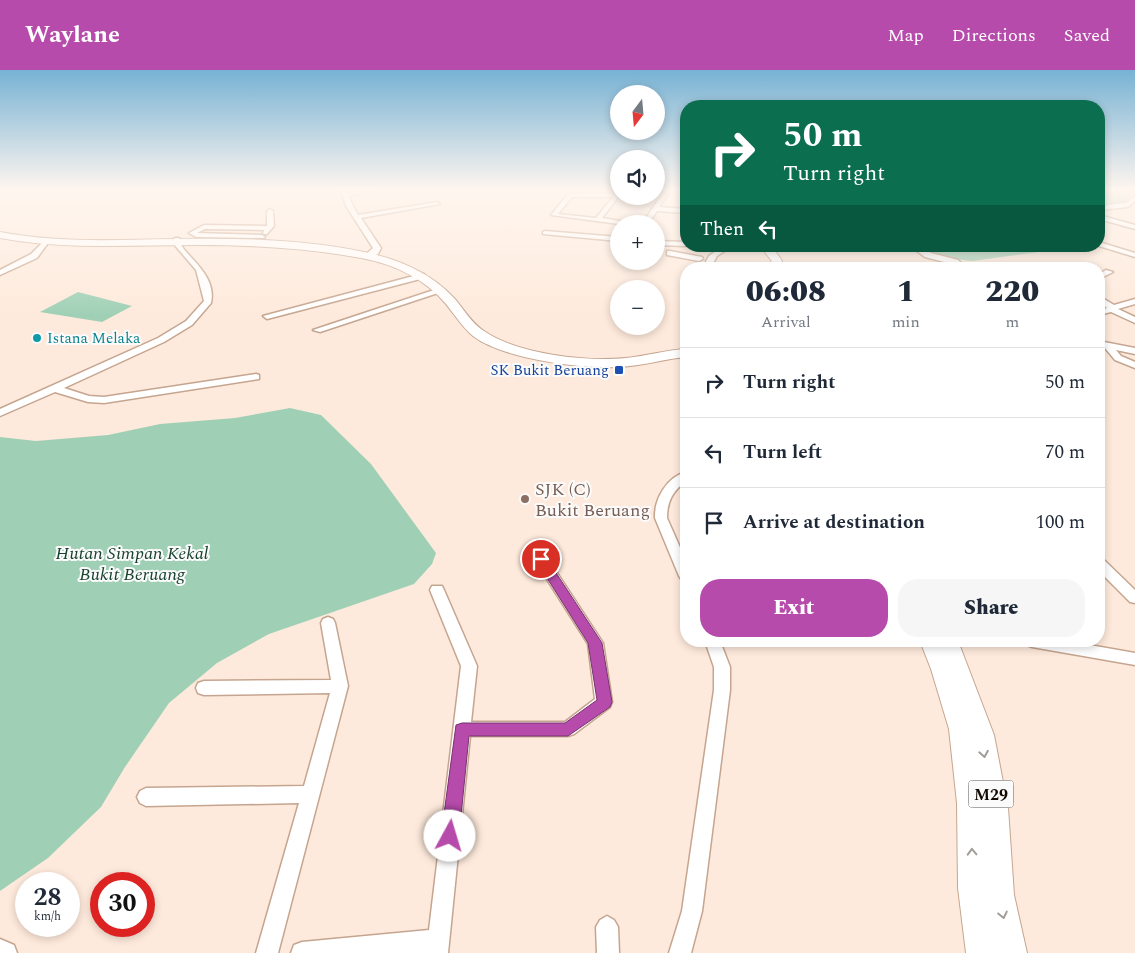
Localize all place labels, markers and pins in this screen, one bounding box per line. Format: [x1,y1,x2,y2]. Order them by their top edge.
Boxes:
place label: Istana Melaka [47,327,141,350]
marker: Istana Melaka [31,332,43,344]
place label: SK Bukit Beruang [491,359,609,382]
marker: SK Bukit Beruang [613,364,625,376]
place label: SJK (C) Bukit Beruang [535,476,650,524]
marker: SJK (C) Bukit Beruang [519,493,531,505]
pin [520,538,562,580]

